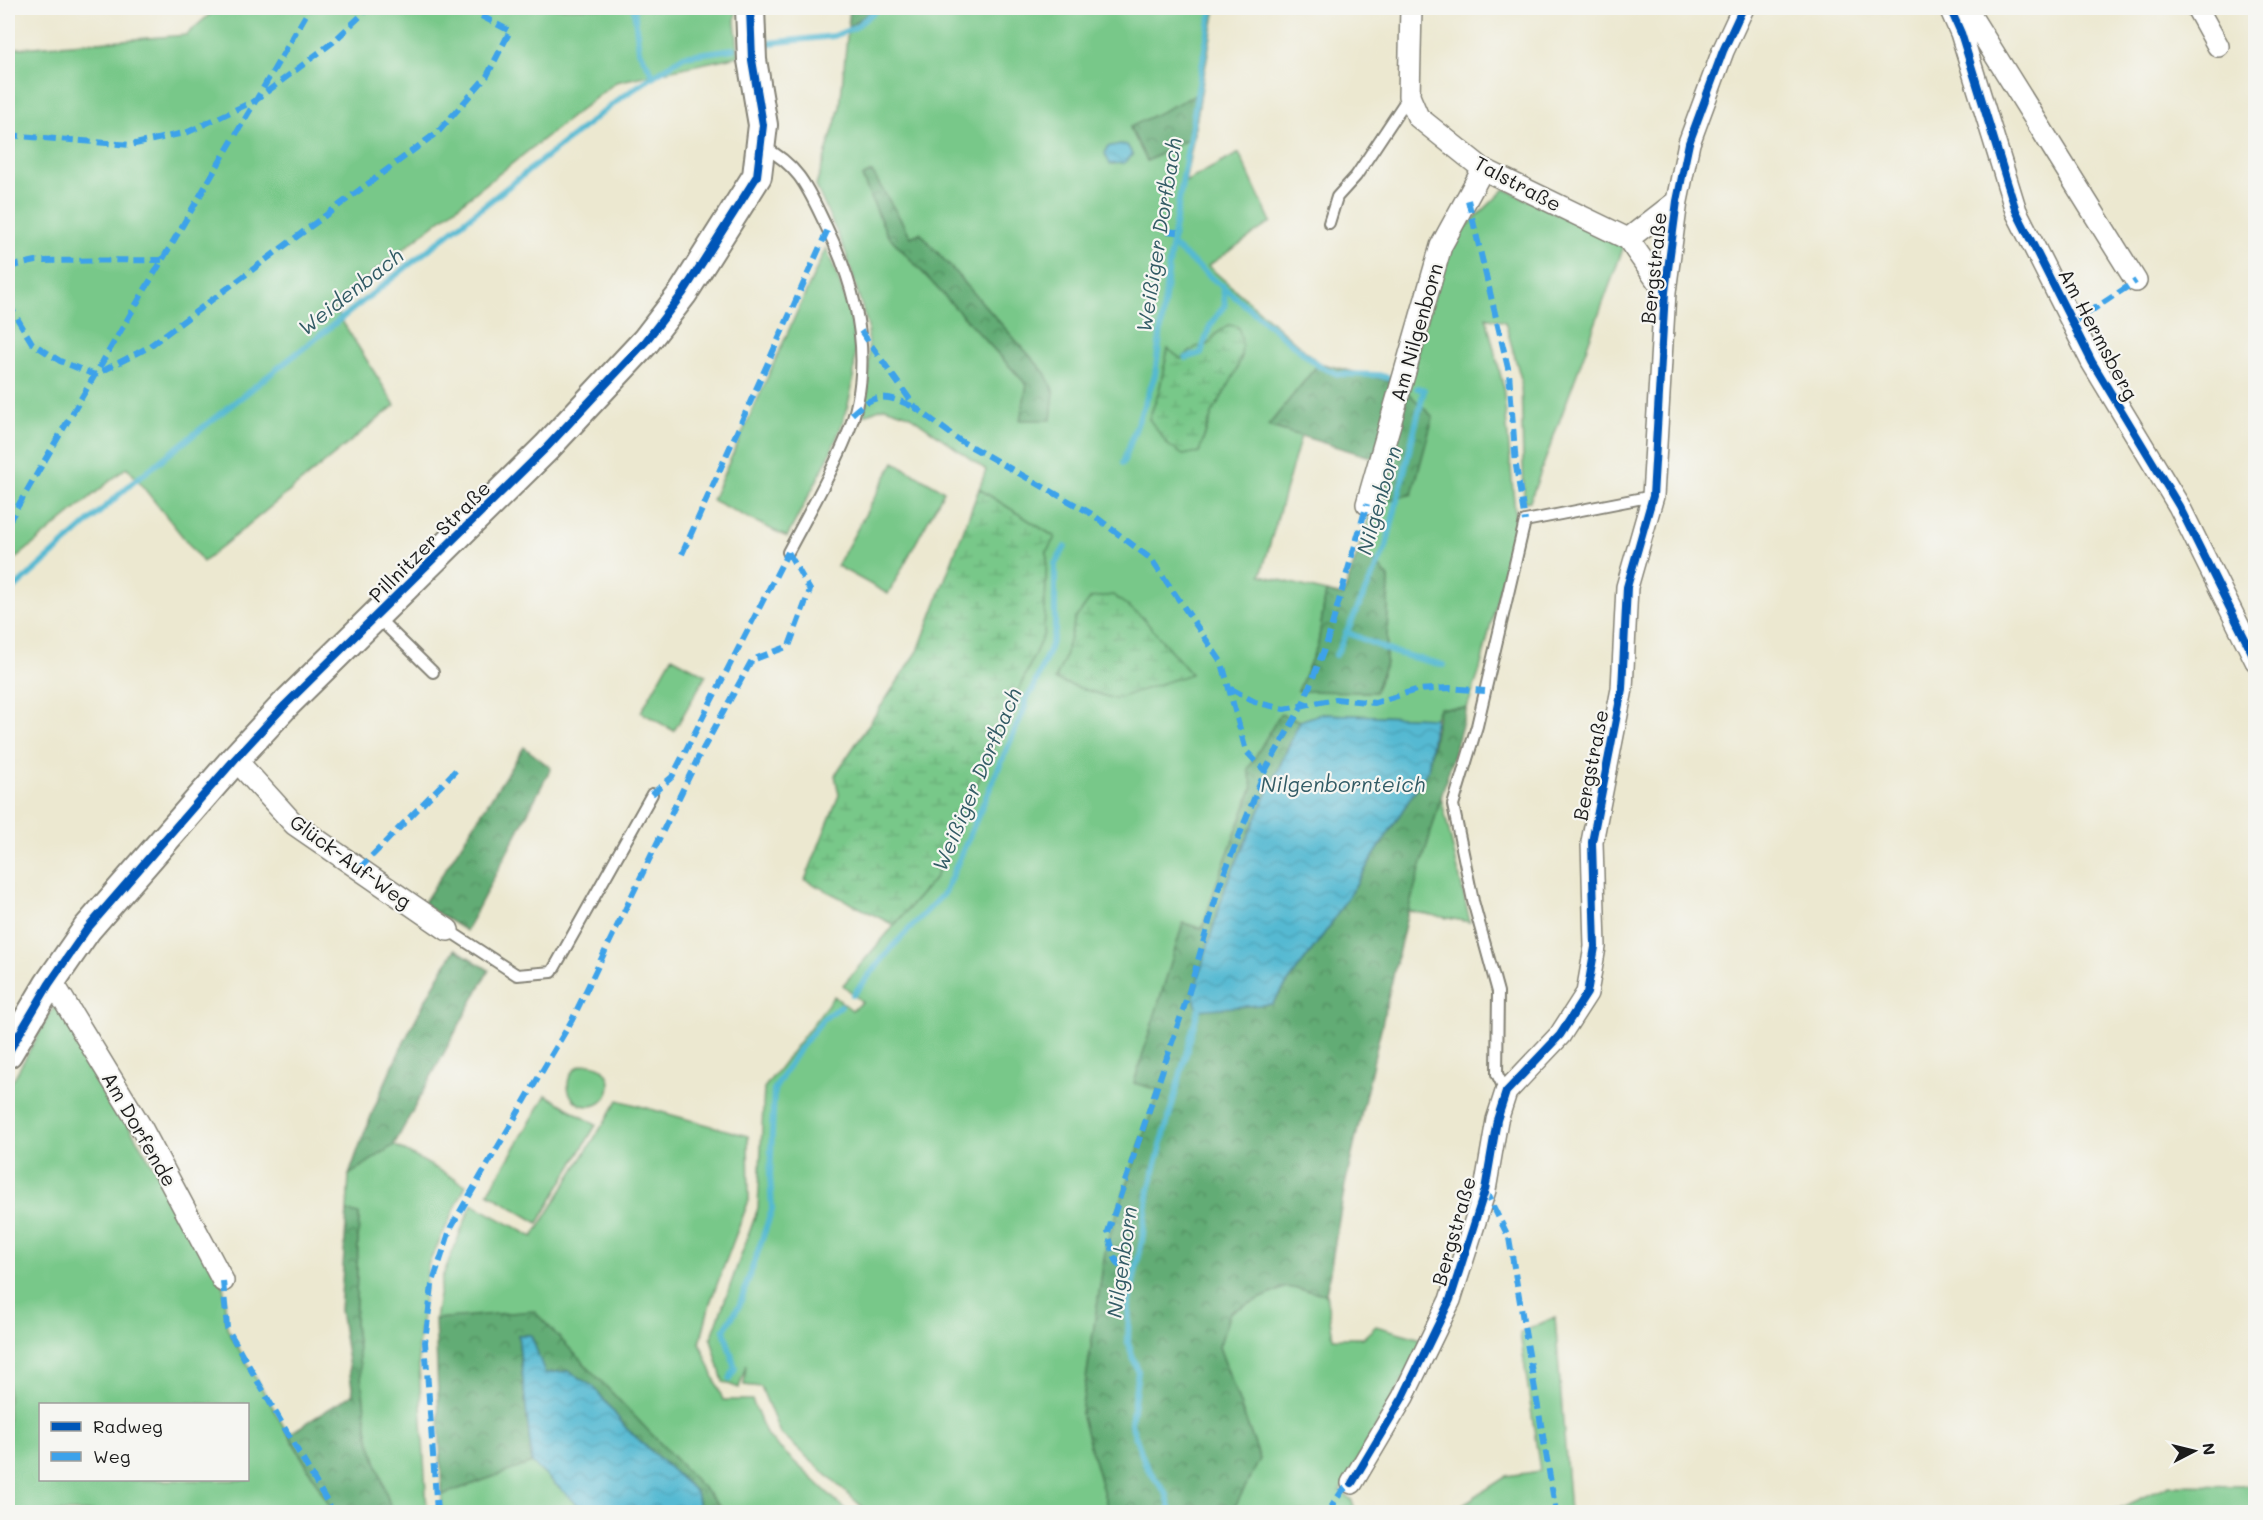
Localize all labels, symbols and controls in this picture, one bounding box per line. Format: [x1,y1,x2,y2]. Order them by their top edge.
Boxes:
water label: Weißiger Dorfbach [1129,136,1187,334]
street label: Talstraße [1470,149,1566,217]
street label: Bergstraße [1634,211,1672,325]
water label: Weidenbach [292,241,408,341]
street label: Am Nilgenborn [1384,260,1448,404]
street label: Am Hermsberg [2053,264,2145,404]
water label: Nilgenborn [1350,442,1406,558]
street label: Pillnitzer Straße [363,475,495,607]
water label: Weißiger Dorfbach [925,683,1027,875]
street label: Bergstraße [1567,707,1613,823]
water label: Nilgenbornteich [1261,770,1426,797]
street label: Glück-Auf-Weg [285,808,417,914]
street label: Am Dorfende [97,1067,183,1191]
street label: Bergstraße [1425,1173,1481,1289]
water label: Nilgenborn [1100,1205,1142,1319]
legend [39,1403,249,1481]
text: Radweg [93,1414,163,1438]
north arrow [2164,1421,2224,1481]
text: N [2198,1442,2221,1456]
text: Weg [93,1444,130,1468]

